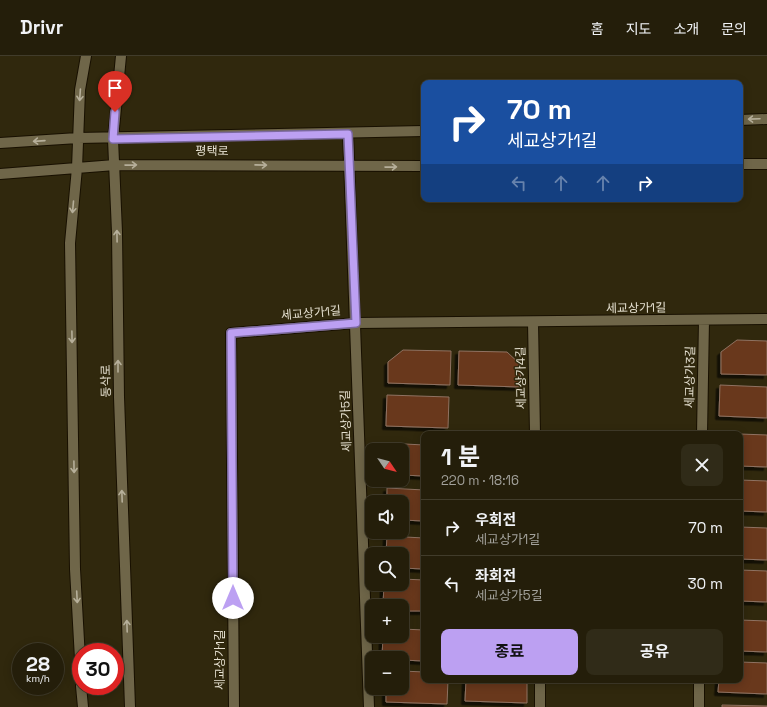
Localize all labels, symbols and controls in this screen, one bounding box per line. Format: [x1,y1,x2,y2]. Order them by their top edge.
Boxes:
text: Drivr [20,15,63,40]
text: 홈 [591,20,604,38]
text: 지도 [626,20,651,38]
text: 소개 [673,20,699,38]
text: 문의 [721,20,747,38]
pin [98,71,132,112]
icon: arrive [104,77,126,99]
one-way arrow [77,88,84,101]
text: 70 m [507,91,572,127]
icon: right [441,96,493,148]
one-way arrow [747,115,760,123]
text: 세교상가1길 [507,129,597,152]
one-way arrow [33,137,46,144]
street label: 평택로 [195,143,229,159]
one-way arrow [124,161,137,169]
one-way arrow [254,162,267,169]
one-way arrow [384,163,397,171]
icon: left [508,172,530,194]
icon: ahead [550,172,572,194]
icon: ahead [592,172,614,194]
icon: right [634,172,656,194]
one-way arrow [70,200,77,213]
one-way arrow [113,230,121,243]
street label: 세교상가1길 [606,299,666,317]
street label: 세교상가1길 [280,302,342,324]
one-way arrow [68,330,76,343]
street label: 세교상가3길 [681,346,699,408]
street label: 세교상가4길 [512,347,530,409]
one-way arrow [114,360,122,373]
street label: 동삭로 [98,364,114,398]
street label: 세교상가5길 [337,390,355,452]
text: 1 분 [441,441,480,472]
north arrow [365,443,409,487]
map controls [365,443,409,695]
button: close [681,444,723,486]
one-way arrow [70,460,77,473]
text: 220 m · 18:16 [441,472,519,489]
one-way arrow [118,490,126,503]
button: sound [365,495,409,539]
text: 우회전 [475,510,516,529]
icon: right [441,517,463,539]
text: 70 m [688,518,723,537]
text: 세교상가1길 [475,531,540,548]
button: search [365,547,409,591]
text: 좌회전 [475,566,516,585]
icon: left [441,573,463,595]
text: 30 m [688,574,723,593]
position arrow [212,577,254,619]
text: 세교상가5길 [475,587,543,604]
one-way arrow [73,590,80,603]
button: + [365,599,409,643]
one-way arrow [123,620,130,633]
button: 종료 [441,629,578,675]
button: 공유 [586,629,723,675]
street label: 세교상가1길 [212,630,228,690]
speed limit sign: 30 [72,643,124,695]
text: 28 [26,651,50,677]
button: − [365,651,409,695]
text: km/h [26,672,50,685]

